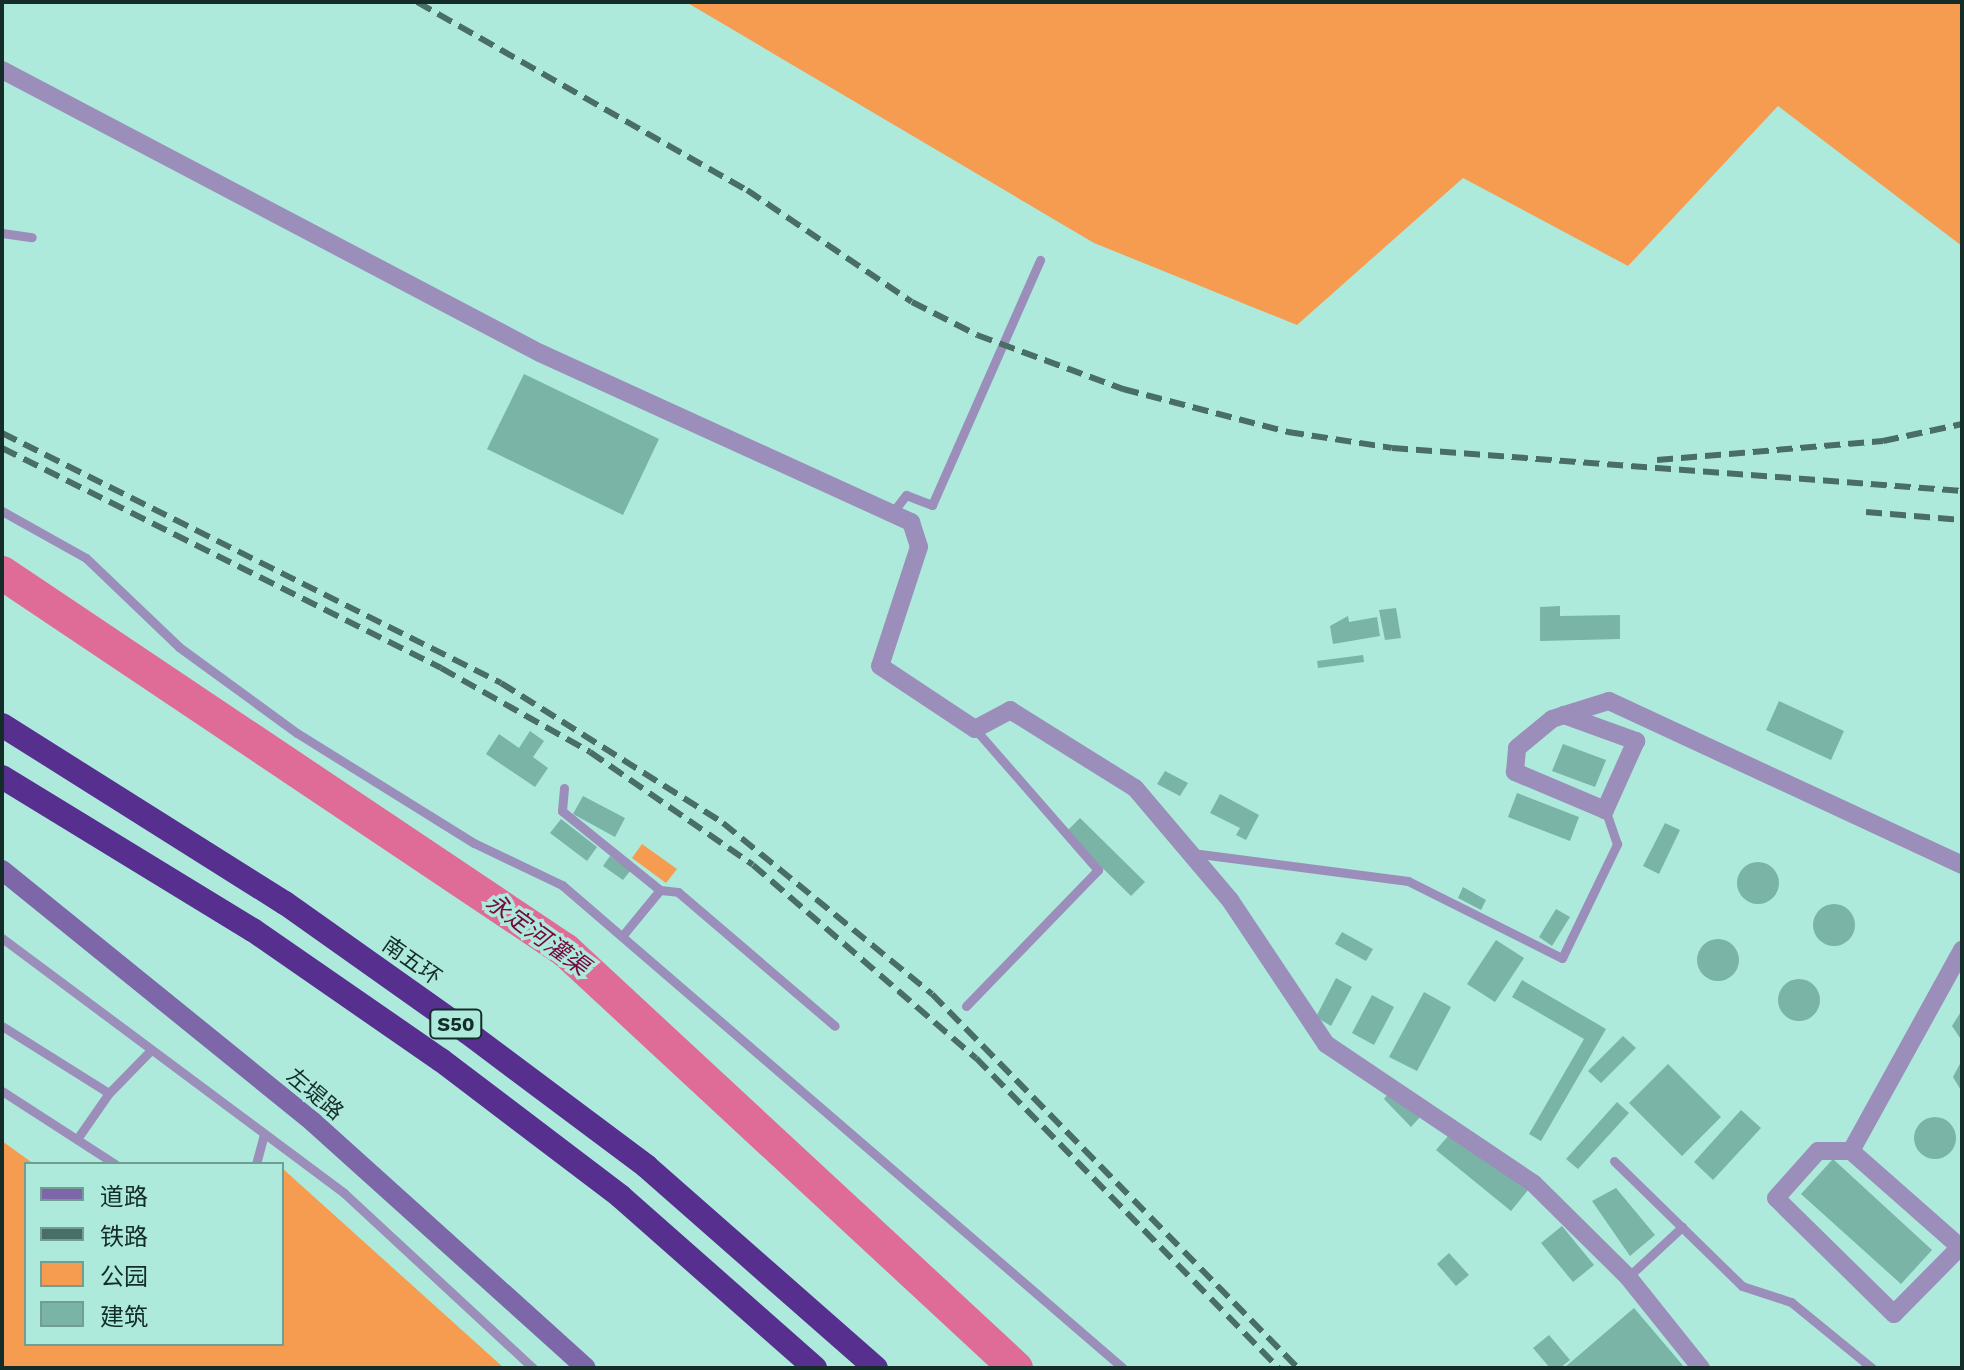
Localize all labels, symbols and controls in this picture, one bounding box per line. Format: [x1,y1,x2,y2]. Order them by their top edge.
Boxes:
water label: 永定河灌渠 [480,888,594,982]
street label: 南五环 [377,931,447,991]
road number: S50 [428,1008,484,1040]
street label: 左堤路 [281,1063,349,1125]
legend [24,1162,284,1346]
text: 道路 [100,1183,148,1211]
text: 铁路 [100,1223,148,1251]
text: 公园 [100,1263,148,1291]
text: 建筑 [100,1303,148,1331]

